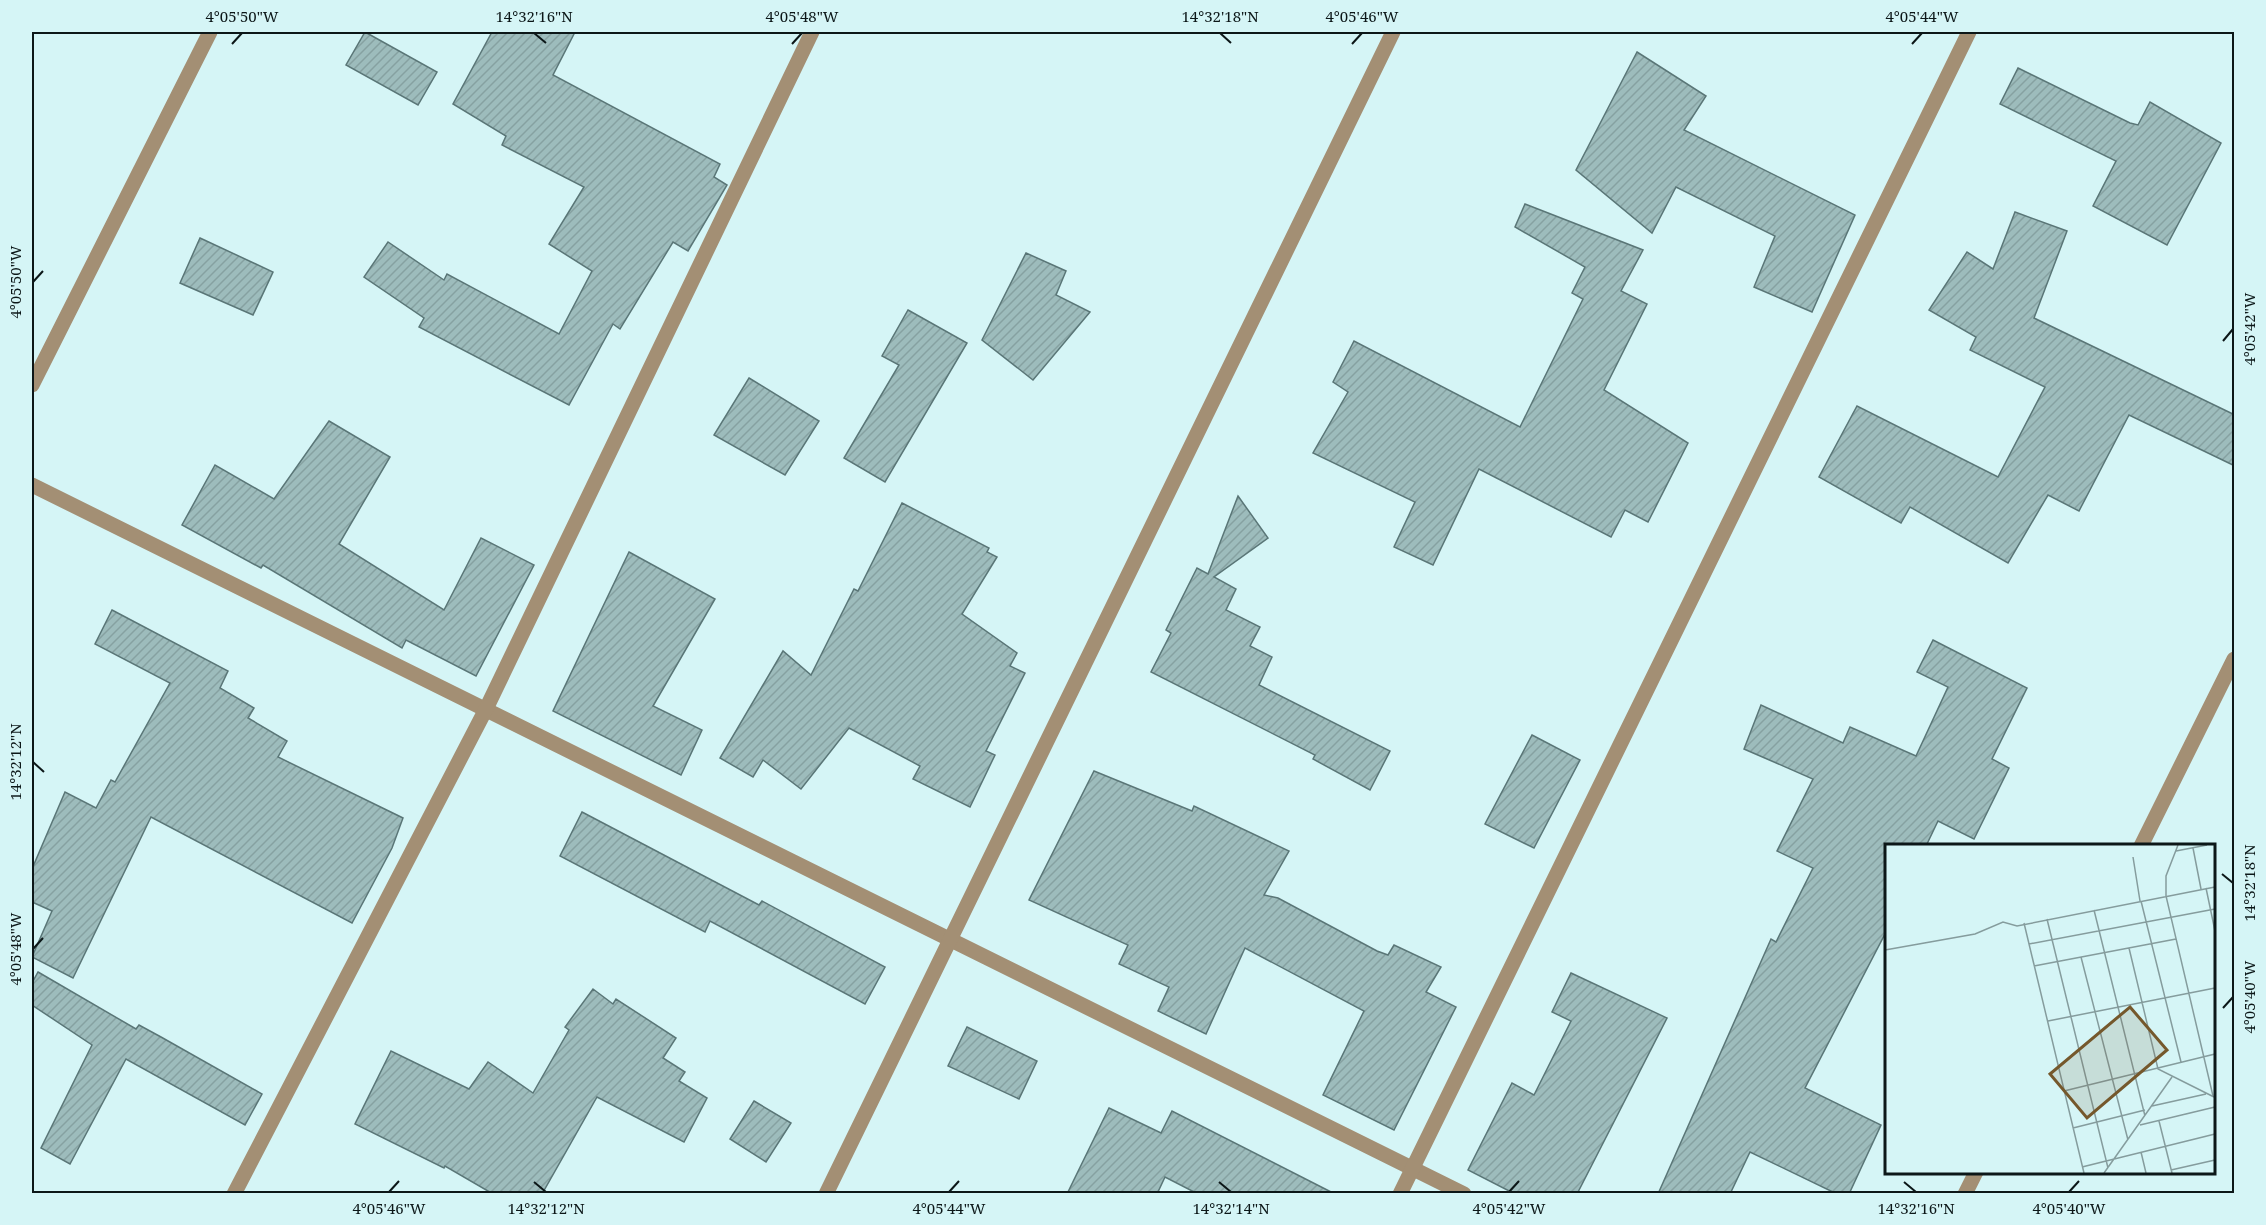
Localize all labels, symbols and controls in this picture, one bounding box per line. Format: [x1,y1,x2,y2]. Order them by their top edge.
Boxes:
text: 4°05'50"W [205,6,279,26]
text: 14°32'16"N [495,6,573,26]
text: 4°05'48"W [765,6,839,26]
text: 14°32'18"N [1181,6,1259,26]
text: 4°05'46"W [1325,6,1399,26]
text: 4°05'44"W [1885,6,1959,26]
text: 4°05'50"W [5,245,25,319]
text: 4°05'42"W [2239,292,2259,366]
text: 14°32'12"N [5,723,25,801]
inset map [1885,844,2215,1174]
text: 14°32'18"N [2239,844,2259,922]
text: 4°05'48"W [5,912,25,986]
text: 4°05'40"W [2239,960,2259,1034]
text: 4°05'46"W [352,1198,426,1218]
text: 14°32'12"N [507,1198,585,1218]
text: 4°05'44"W [912,1198,986,1218]
text: 14°32'14"N [1192,1198,1270,1218]
text: 4°05'42"W [1472,1198,1546,1218]
text: 14°32'16"N [1877,1198,1955,1218]
text: 4°05'40"W [2032,1198,2106,1218]

